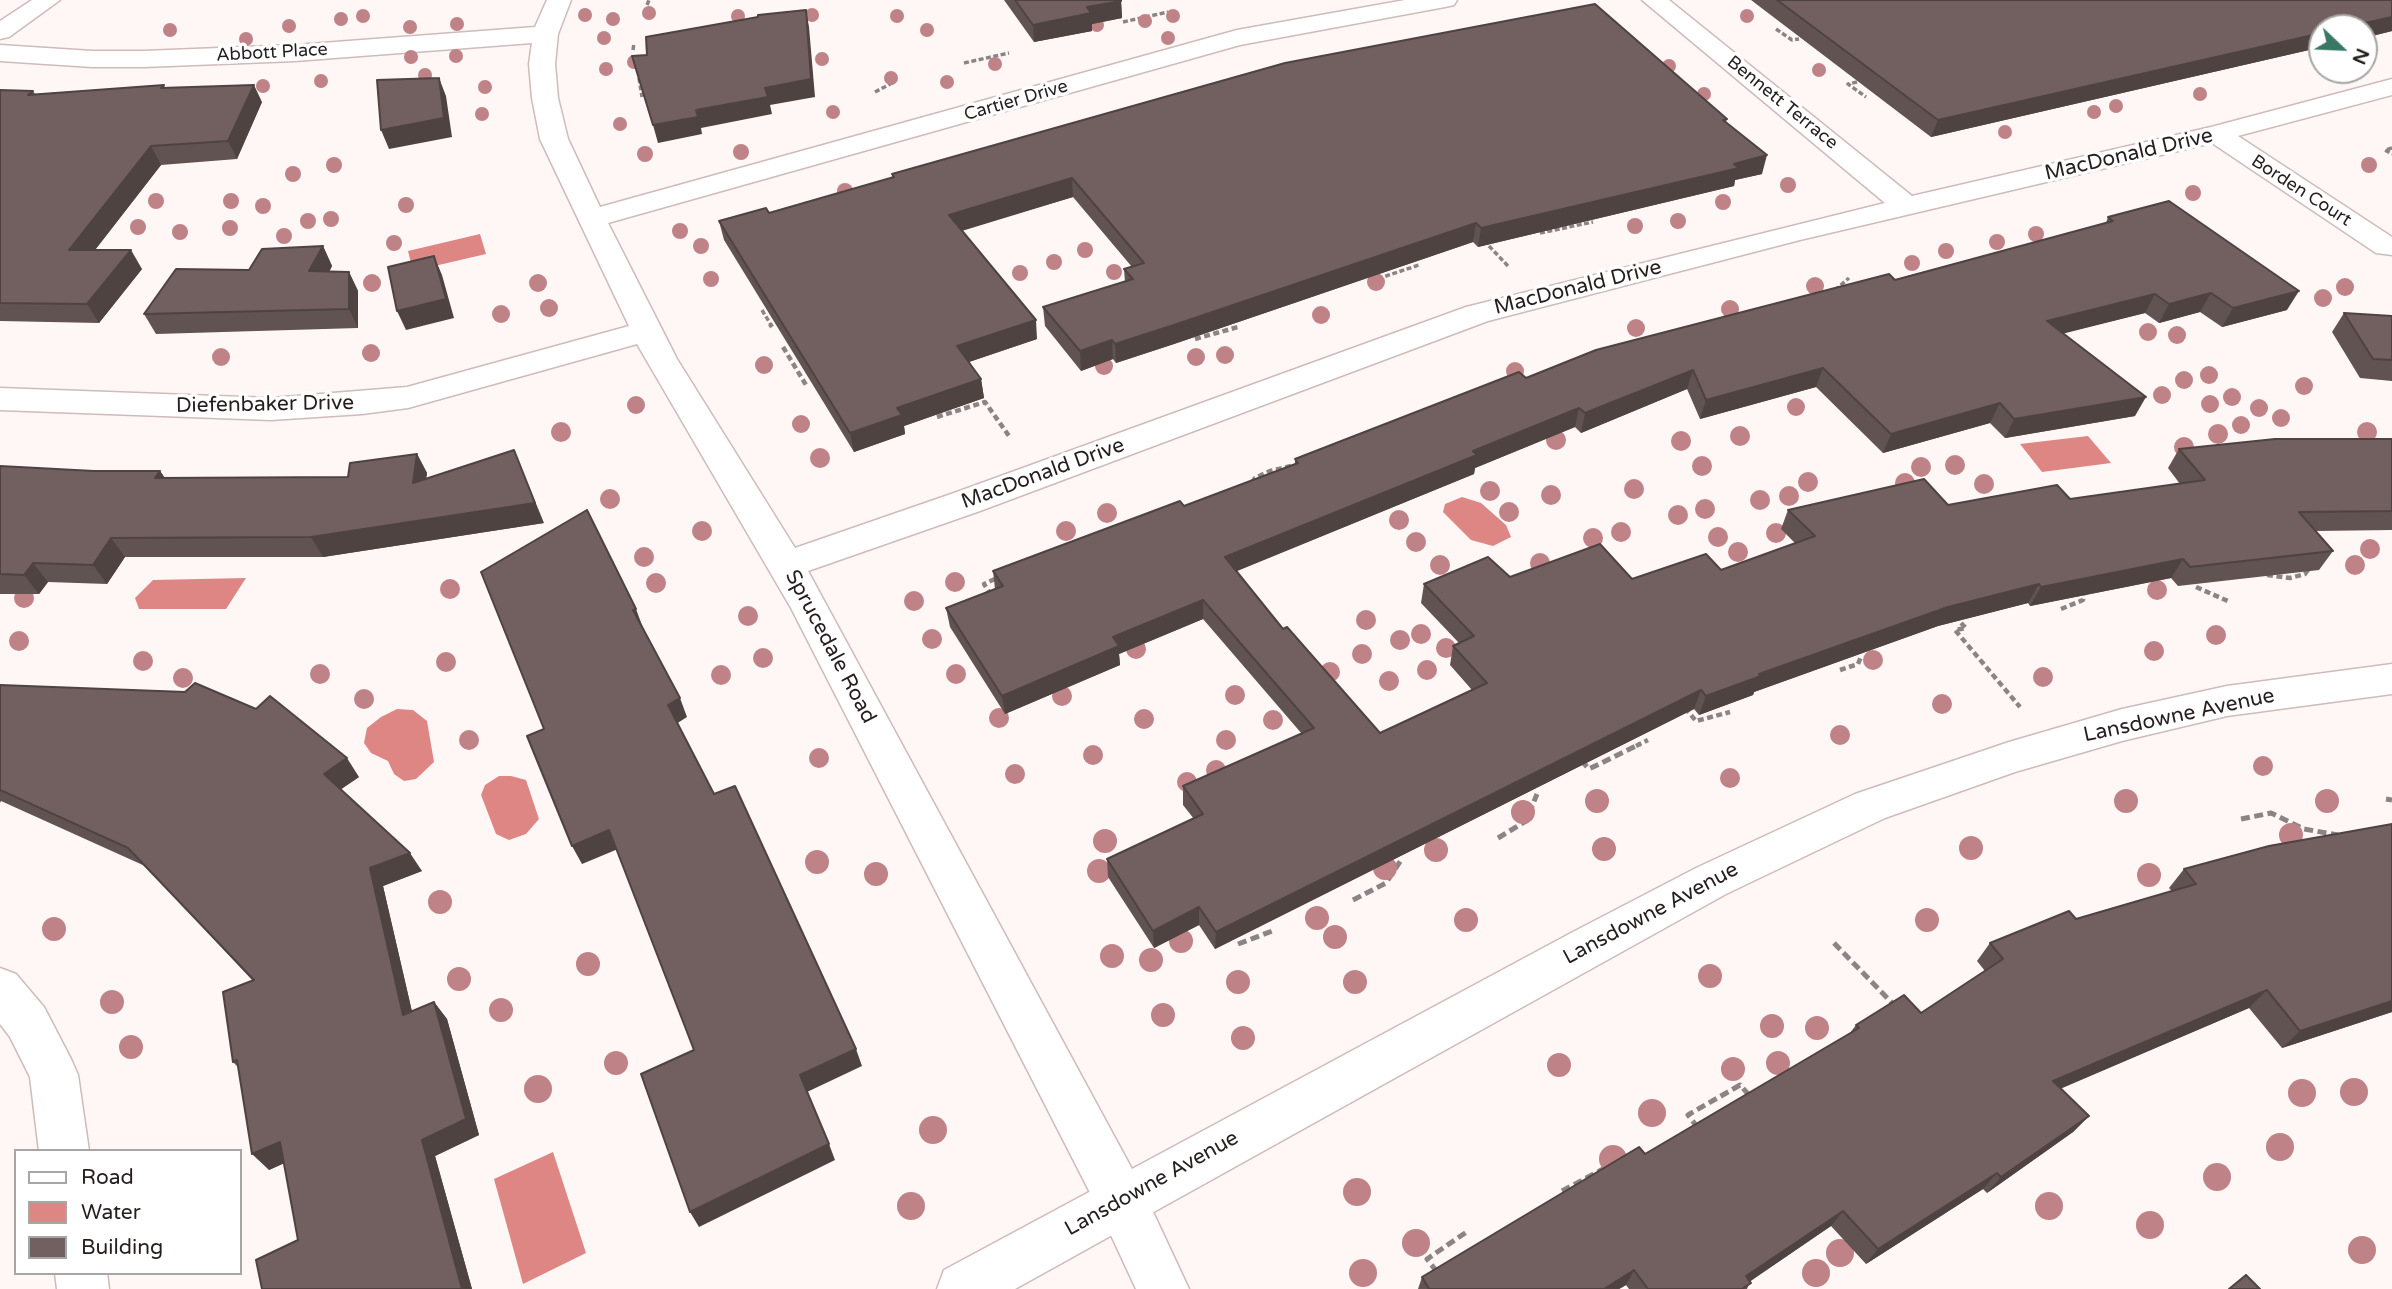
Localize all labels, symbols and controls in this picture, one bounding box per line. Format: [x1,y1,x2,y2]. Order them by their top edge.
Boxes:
north arrow [2308,14,2378,84]
street label: Abbott Place [216,39,328,67]
text: N [2347,45,2374,68]
street label: Bennett Terrace [1722,52,1842,154]
street label: Cartier Drive [962,76,1070,126]
street label: MacDonald Drive [2043,123,2215,187]
street label: Borden Court [2247,151,2355,231]
street label: MacDonald Drive [1492,255,1664,321]
street label: Diefenbaker Drive [176,391,354,419]
street label: MacDonald Drive [958,433,1128,515]
street label: Sprucedale Road [779,566,881,728]
street label: Lansdowne Avenue [2081,683,2277,749]
street label: Lansdowne Avenue [1559,857,1743,971]
street label: Lansdowne Avenue [1061,1126,1243,1242]
legend [14,1149,242,1275]
text: Road [81,1165,134,1190]
text: Water [81,1200,141,1225]
text: Building [81,1235,163,1260]

